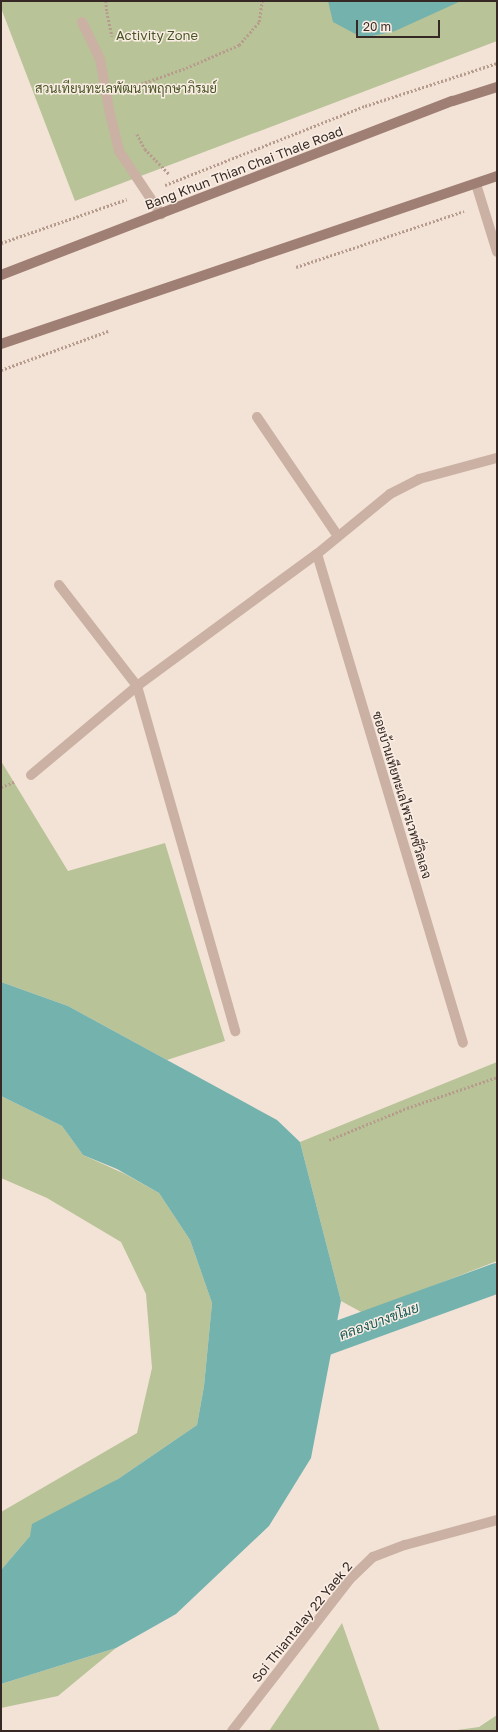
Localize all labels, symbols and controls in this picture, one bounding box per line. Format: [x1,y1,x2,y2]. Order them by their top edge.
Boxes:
scale bar [358,12,442,38]
text: 20 m [363,19,391,34]
park label: Activity Zone [116,27,198,43]
park label: สวนเทียนทะเลพัฒนาพฤกษาภิรมย์ [35,80,217,96]
street label: Bang Khun Thian Chai Thale Road [143,123,345,213]
street label: ซอยบ้านเทียทะเลไพรเวทซี่วิลเลจ [369,709,435,881]
water label: คลองบางขโมย [337,1299,421,1343]
street label: Soi Thiantalay 22 Yaek 2 [249,1559,355,1685]

